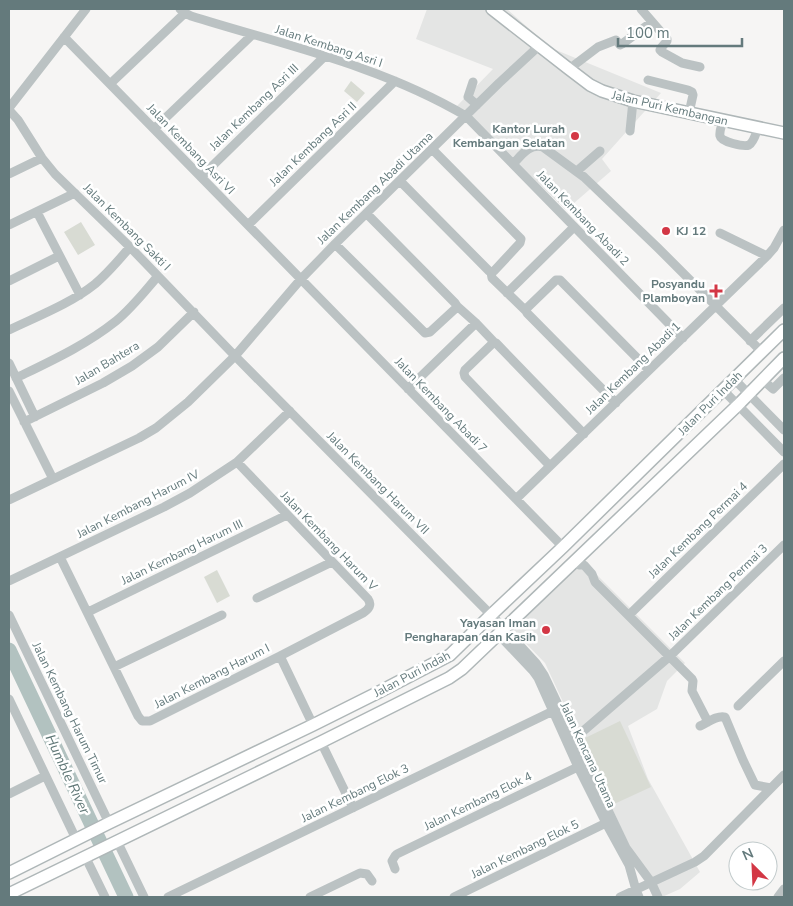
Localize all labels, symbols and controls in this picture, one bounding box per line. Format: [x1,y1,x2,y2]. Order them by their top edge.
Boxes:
scale bar [618,15,742,47]
street label: Jalan Kembang Asri I [272,21,385,71]
text: 100 m [626,23,670,43]
street label: Jalan Kembang Asri III [205,60,302,155]
street label: Jalan Puri Kembangan [609,87,730,129]
street label: Jalan Kembang Asri II [265,98,360,190]
street label: Jalan Kembang Asri VI [143,99,239,198]
place label: Kantor Lurah Kembangan Selatan [453,121,565,151]
street label: Jalan Kembang Abadi Utama [313,128,436,248]
marker: Kantor Lurah Kembangan Selatan [569,130,581,142]
street label: Jalan Kembang Abadi 2 [533,166,633,269]
street label: Jalan Kembang Sakti I [79,179,174,274]
place label: KJ 12 [676,223,706,239]
marker: KJ 12 [660,225,672,237]
place label: Posyandu Plamboyan [642,276,705,306]
marker: Posyandu Plamboyan [709,284,723,298]
street label: Jalan Kembang Abadi 1 [581,318,684,418]
street label: Jalan Bahtera [71,337,142,389]
street label: Jalan Kembang Abadi 7 [391,353,491,456]
street label: Jalan Puri Indah [674,367,746,439]
street label: Jalan Kembang Harum VII [323,428,433,538]
street label: Jalan Kembang Harum IV [73,466,203,542]
street label: Jalan Kembang Permai 4 [644,478,751,582]
street label: Jalan Kembang Harum V [277,487,381,595]
street label: Jalan Kembang Harum III [118,516,245,589]
street label: Jalan Kembang Permai 3 [664,540,771,644]
place label: Yayasan Iman Pengharapan dan Kasih [404,615,536,645]
marker: Yayasan Iman Pengharapan dan Kasih [540,624,552,636]
street label: Jalan Kembang Harum Timur [28,639,112,787]
street label: Jalan Kembang Harum I [151,640,272,712]
street label: Jalan Puri Indah [370,647,453,701]
street label: Jalan Kencana Utama [556,699,619,810]
water label: Humble River [41,731,95,818]
street label: Jalan Kembang Elok 3 [298,760,411,826]
street label: Jalan Kembang Elok 4 [421,768,534,834]
street label: Jalan Kembang Elok 5 [468,816,581,882]
north arrow [728,841,778,891]
text: N [739,844,757,865]

